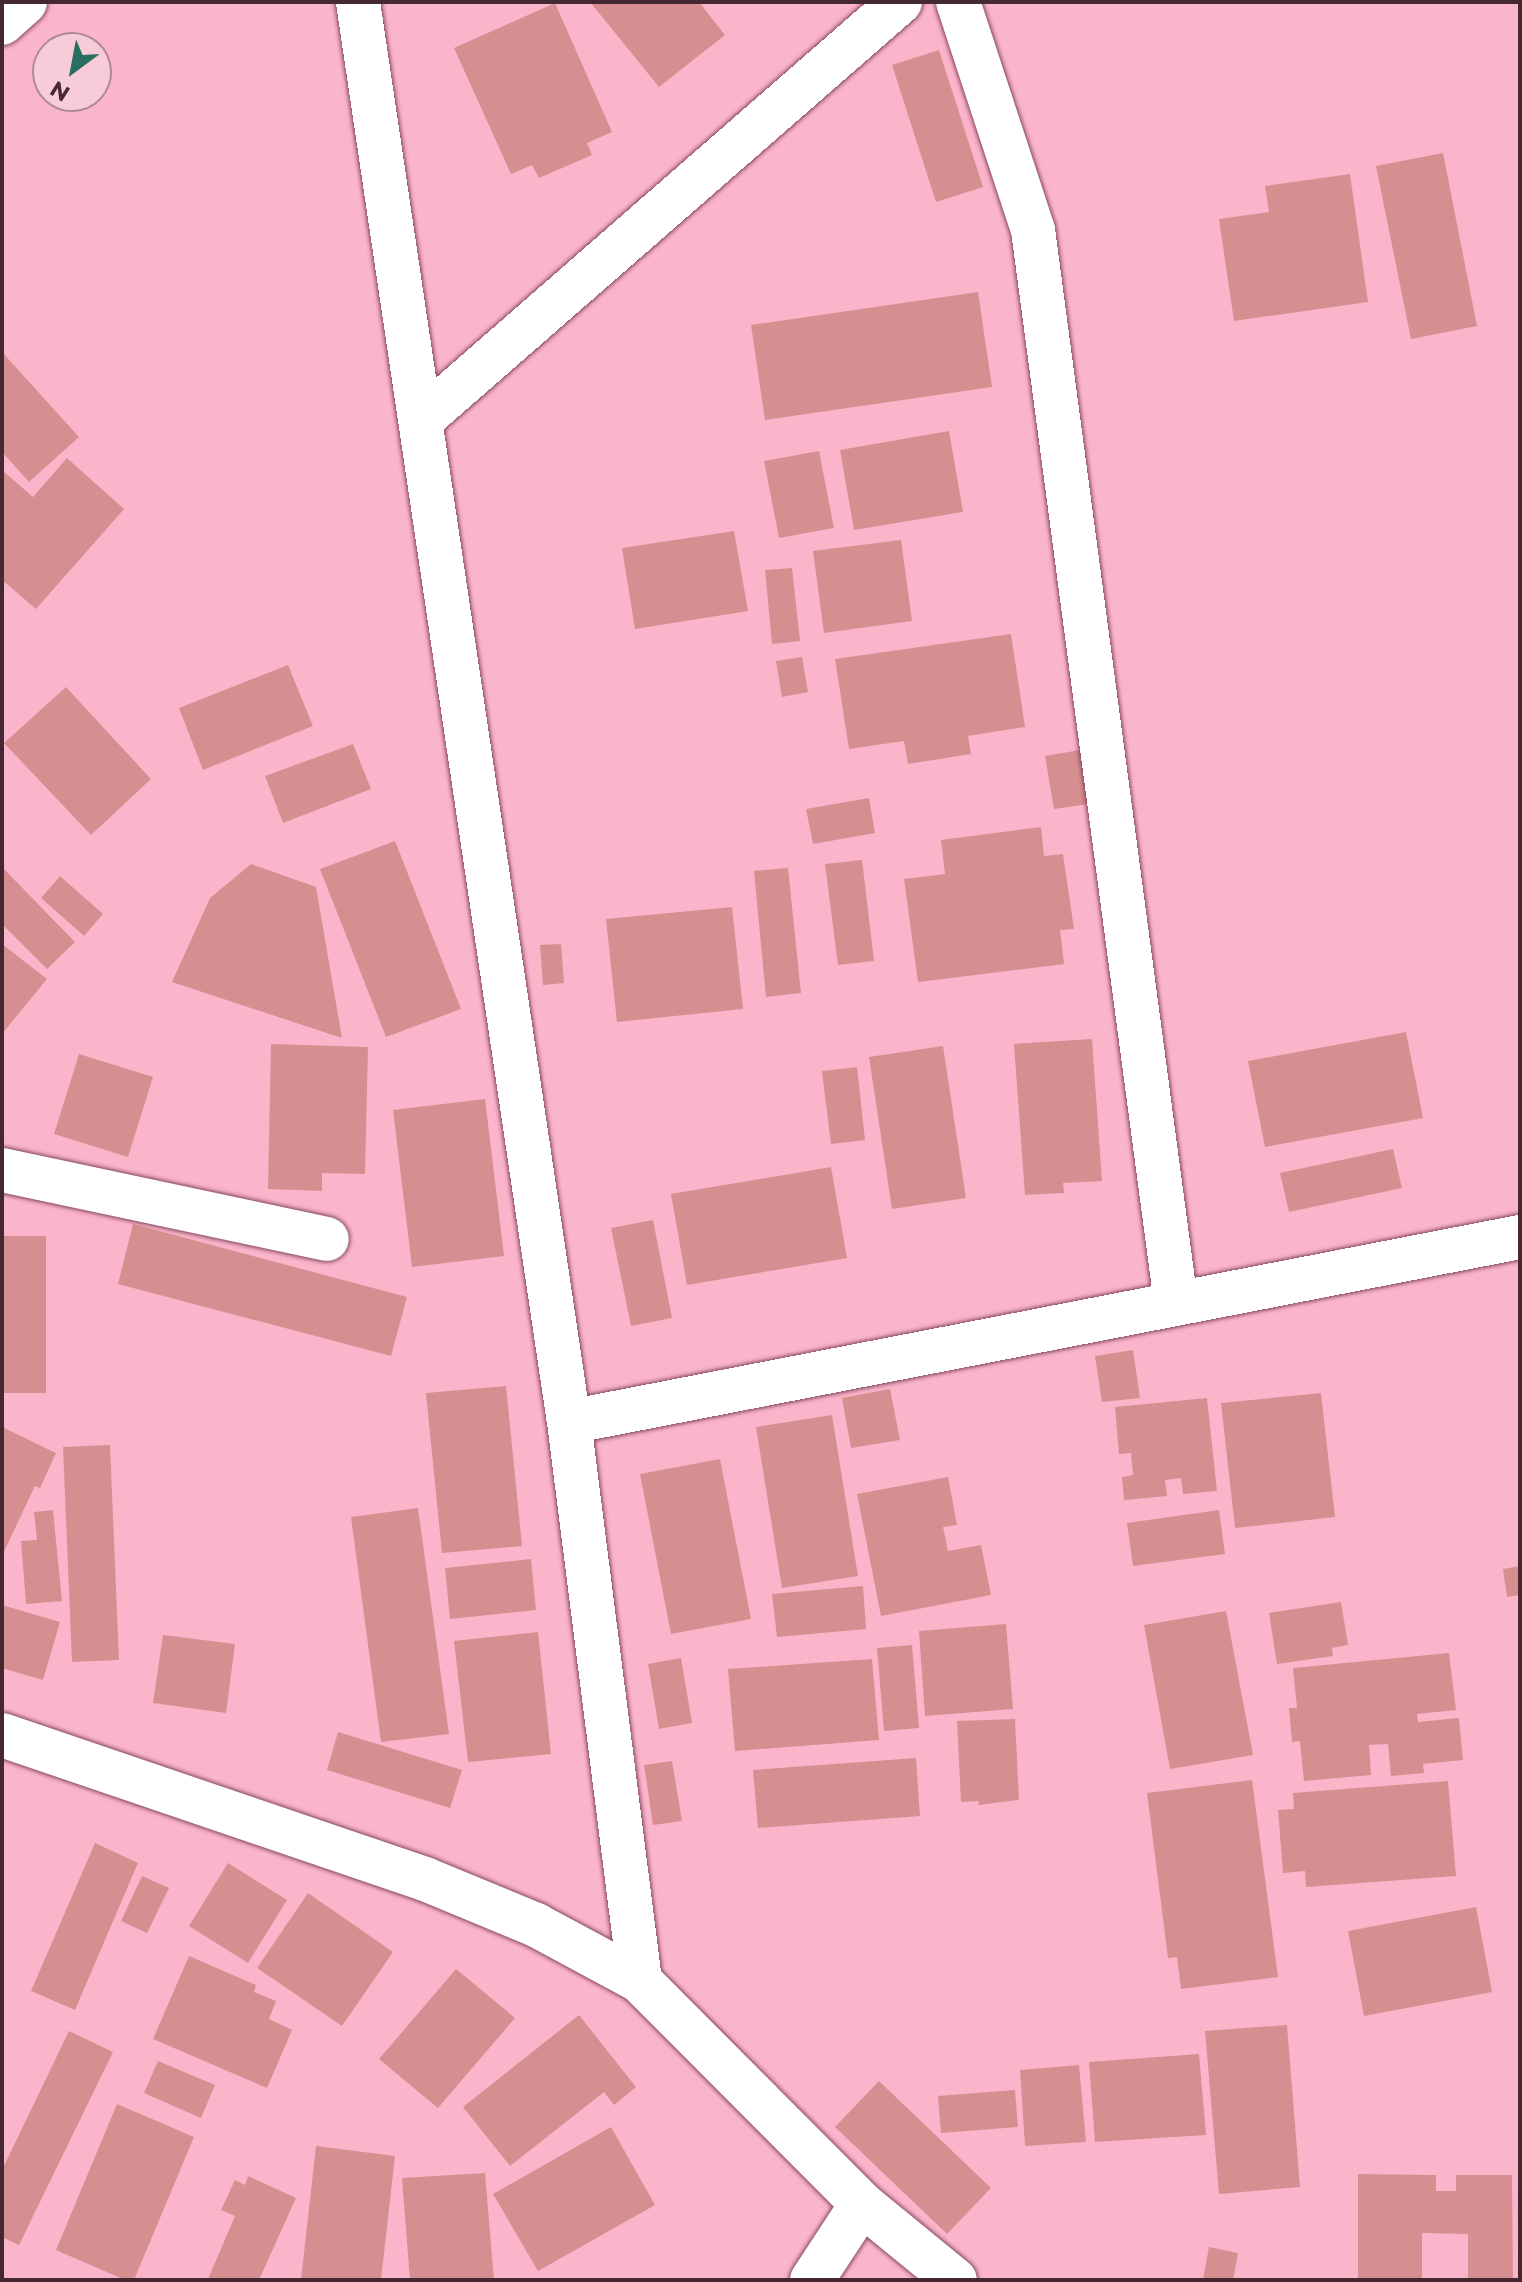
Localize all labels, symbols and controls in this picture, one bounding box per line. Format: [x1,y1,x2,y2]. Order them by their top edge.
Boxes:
north arrow [32,32,112,112]
text: N [45,75,75,107]

